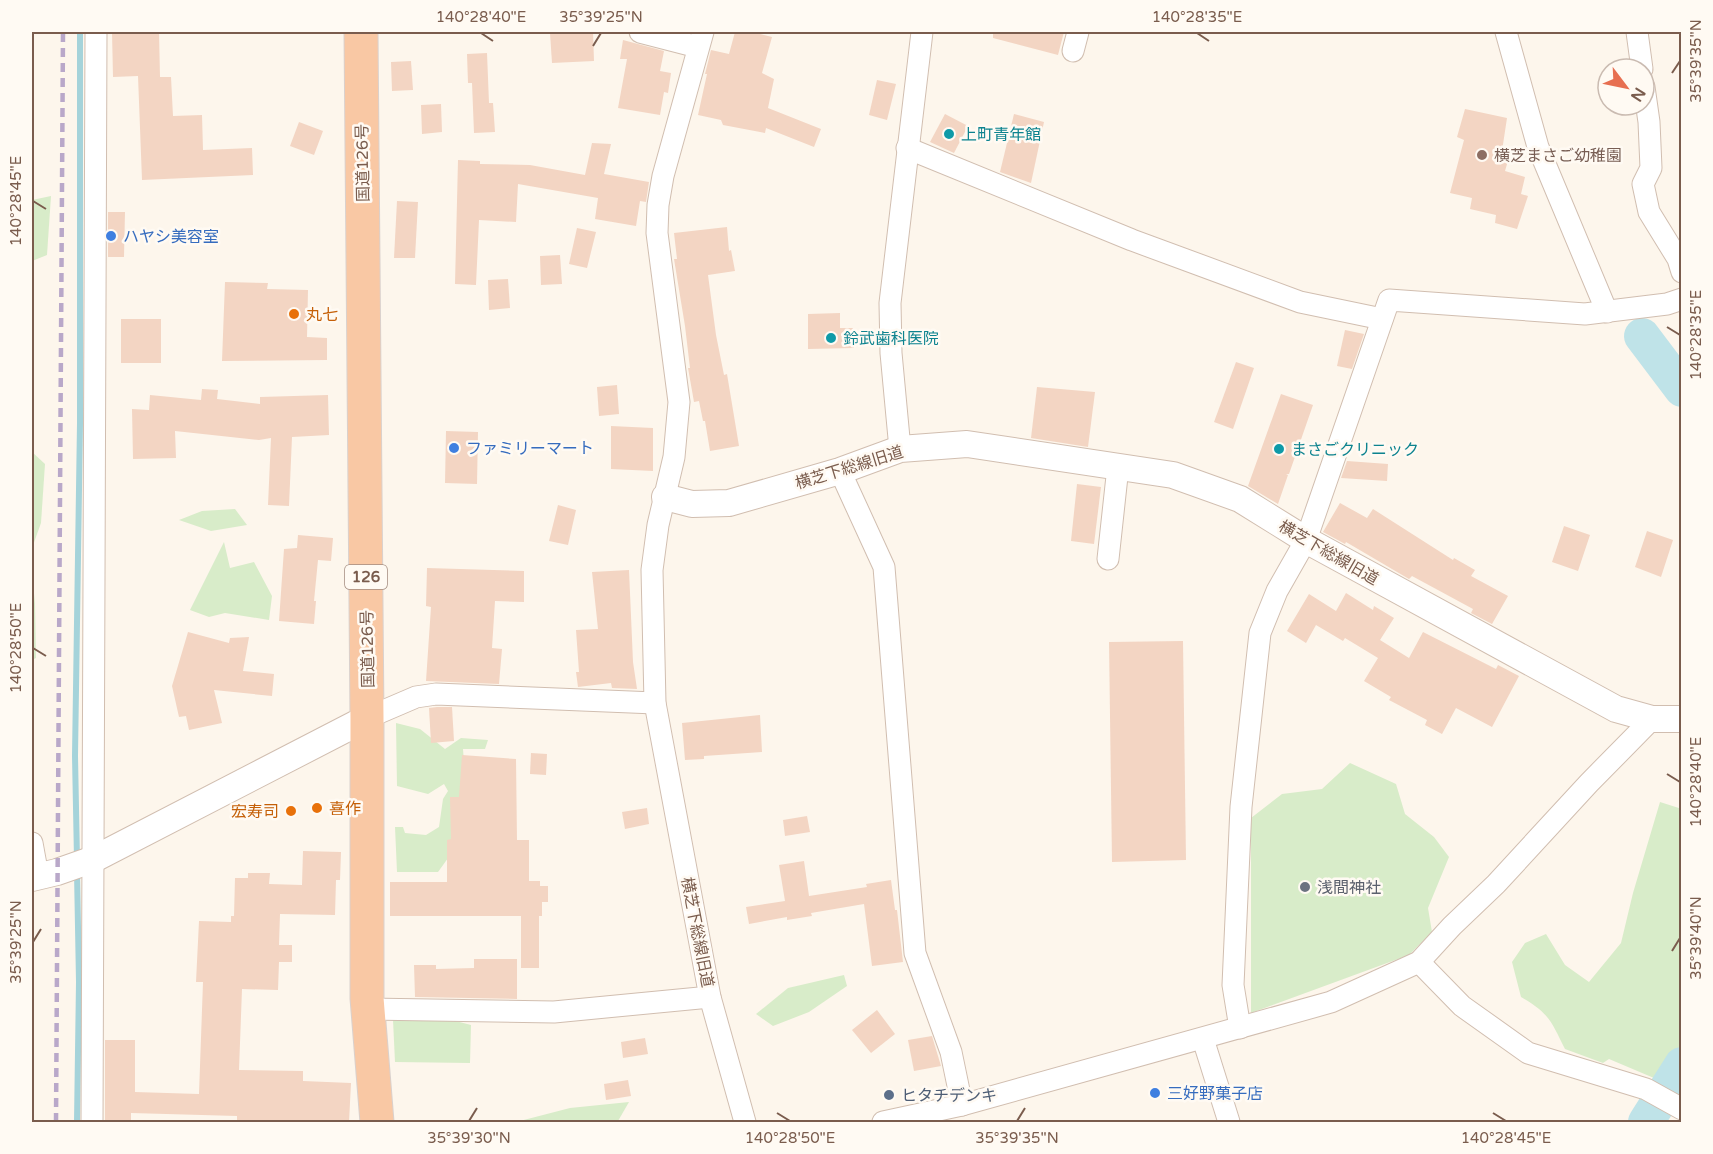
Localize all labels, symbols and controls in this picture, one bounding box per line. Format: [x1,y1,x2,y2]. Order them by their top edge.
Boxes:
text: 140°28'40"E [436,8,526,26]
text: 35°39'25"N [559,8,643,26]
text: 140°28'35"E [1152,8,1242,26]
text: 35°39'35"N [1687,19,1705,103]
north arrow [1596,57,1656,117]
text: N [1626,84,1650,105]
street label: 国道126号 [352,124,374,202]
place label: 上町青年館 [961,125,1041,145]
marker: 上町青年館 [942,127,956,141]
place label: 横芝まさご幼稚園 [1494,146,1622,166]
marker: 横芝まさご幼稚園 [1475,148,1489,162]
text: 140°28'45"E [7,156,25,246]
place label: ハヤシ美容室 [123,227,219,247]
marker: ハヤシ美容室 [104,229,118,243]
text: 140°28'35"E [1687,290,1705,380]
place label: 丸七 [306,305,338,325]
marker: 丸七 [287,307,301,321]
place label: 鈴武歯科医院 [843,329,939,349]
marker: 鈴武歯科医院 [824,331,838,345]
place label: ファミリーマート [466,439,594,459]
place label: まさごクリニック [1291,440,1419,460]
marker: ファミリーマート [447,441,461,455]
street label: 横芝下総線旧道 [793,442,906,494]
marker: まさごクリニック [1272,442,1286,456]
street label: 横芝下総線旧道 [1275,516,1382,590]
road number: 126 [345,565,387,589]
text: 140°28'50"E [7,603,25,693]
street label: 国道126号 [357,610,379,688]
text: 140°28'40"E [1687,737,1705,827]
place label: 喜作 [329,799,361,819]
marker: 喜作 [310,801,324,815]
place label: 宏寿司 [231,802,279,822]
marker: 宏寿司 [284,804,298,818]
street label: 横芝下総線旧道 [677,875,718,989]
place label: 浅間神社 [1317,878,1381,898]
marker: 浅間神社 [1298,880,1312,894]
text: 35°39'40"N [1687,896,1705,980]
text: 35°39'25"N [7,900,25,984]
place label: 三好野菓子店 [1167,1084,1263,1104]
place label: ヒタチデンキ [901,1086,997,1106]
marker: 三好野菓子店 [1148,1086,1162,1100]
marker: ヒタチデンキ [882,1088,896,1102]
text: 35°39'30"N [427,1129,511,1147]
text: 140°28'50"E [745,1129,835,1147]
text: 35°39'35"N [975,1129,1059,1147]
text: 140°28'45"E [1461,1129,1551,1147]

